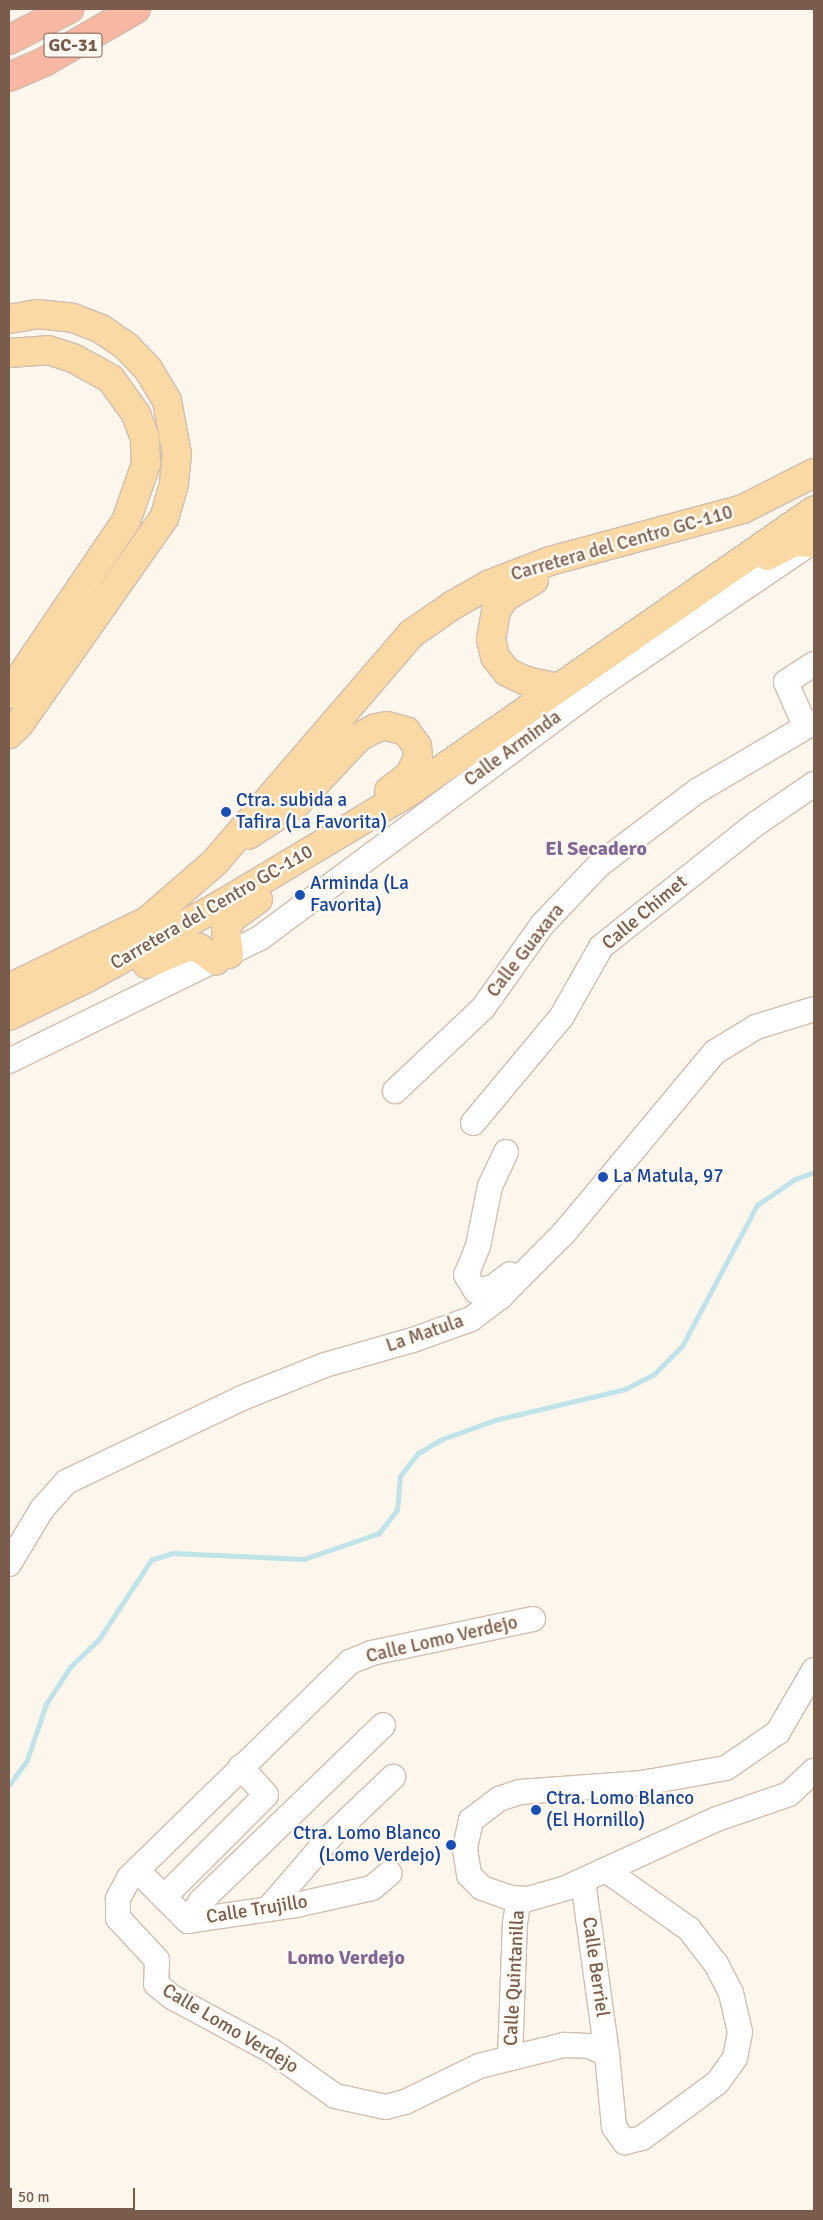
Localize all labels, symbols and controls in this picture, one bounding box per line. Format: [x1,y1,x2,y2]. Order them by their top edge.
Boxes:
road number: GC-31 [43,30,103,60]
street label: Carretera del Centro GC-110 [508,501,736,587]
street label: Calle Arminda [460,706,566,792]
place label: Ctra. subida a Tafira (La Favorita) [236,790,387,834]
marker: Ctra. subida a Tafira (La Favorita) [220,806,232,818]
district label: El Secadero [545,836,647,860]
street label: Carretera del Centro GC-110 [107,841,317,975]
street label: Calle Chimet [598,871,692,955]
place label: Arminda (La Favorita) [310,873,409,917]
marker: Arminda (La Favorita) [294,889,306,901]
street label: Calle Guaxara [482,900,570,1002]
place label: La Matula, 97 [613,1166,723,1188]
marker: La Matula, 97 [597,1171,609,1183]
street label: La Matula [383,1310,467,1358]
street label: Calle Lomo Verdejo [364,1611,520,1669]
place label: Ctra. Lomo Blanco (El Hornillo) [546,1788,694,1832]
marker: Ctra. Lomo Blanco (El Hornillo) [530,1804,542,1816]
place label: Ctra. Lomo Blanco (Lomo Verdejo) [293,1823,441,1867]
marker: Ctra. Lomo Blanco (Lomo Verdejo) [445,1839,457,1851]
street label: Calle Trujillo [205,1891,309,1929]
street label: Calle Quintanilla [500,1909,530,2047]
street label: Calle Berriel [577,1915,613,2019]
district label: Lomo Verdejo [287,1945,405,1969]
street label: Calle Lomo Verdejo [158,1979,302,2079]
scale bar [12,2178,138,2210]
text: 50 m [18,2188,49,2206]

